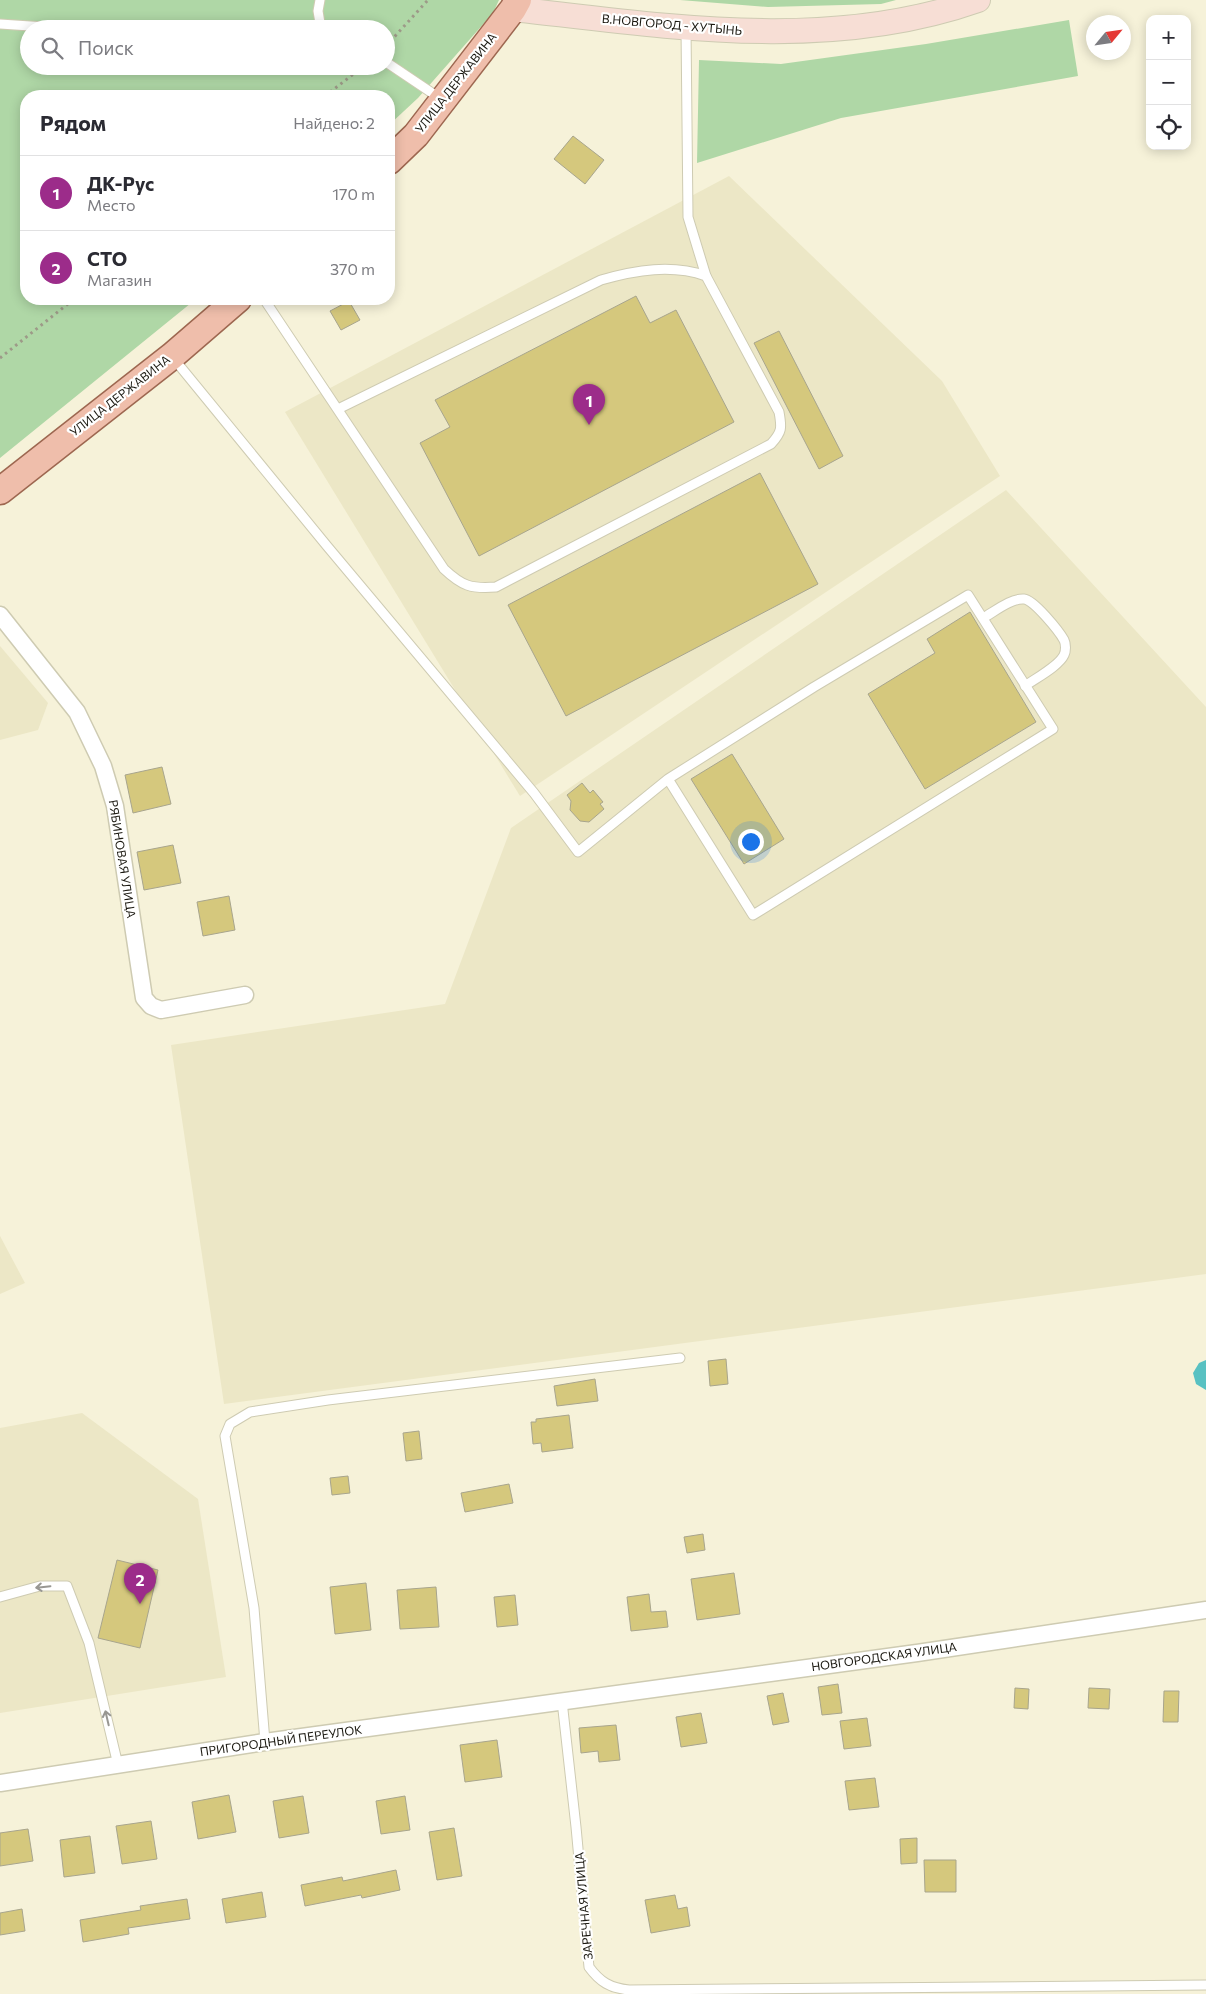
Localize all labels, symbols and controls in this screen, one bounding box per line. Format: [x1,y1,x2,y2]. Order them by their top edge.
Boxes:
street label: В.НОВГОРОД - ХУТЫНЬ [601,11,743,37]
north arrow [1086,15,1131,60]
map controls [1146,15,1191,150]
button: + [1146,15,1191,60]
search box [20,20,395,75]
street label: УЛИЦА ДЕРЖАВИНА [412,29,499,135]
icon: search [38,34,66,62]
text: Поиск [78,36,134,59]
button: − [1146,60,1191,105]
button: locate [1146,105,1191,150]
text: Рядом [40,110,106,135]
text: Найдено: 2 [293,113,375,132]
text: ДК-Рус [87,172,154,195]
text: 1 [52,184,60,203]
text: 170 m [332,184,375,203]
text: Место [87,195,136,214]
text: СТО [87,247,127,270]
text: 2 [51,259,61,278]
text: 370 m [330,259,375,278]
text: Магазин [87,270,152,289]
street label: УЛИЦА ДЕРЖАВИНА [66,352,172,439]
pin: 1 [573,384,605,425]
street label: РЯБИНОВАЯ УЛИЦА [107,799,139,919]
your location [738,829,764,855]
pin: 2 [124,1563,156,1604]
one-way arrow [35,1582,51,1592]
street label: НОВГОРОДСКАЯ УЛИЦА [810,1639,957,1673]
one-way arrow [102,1710,111,1726]
street label: ПРИГОРОДНЫЙ ПЕРЕУЛОК [199,1722,363,1758]
street label: ЗАРЕЧНАЯ УЛИЦА [571,1852,595,1960]

